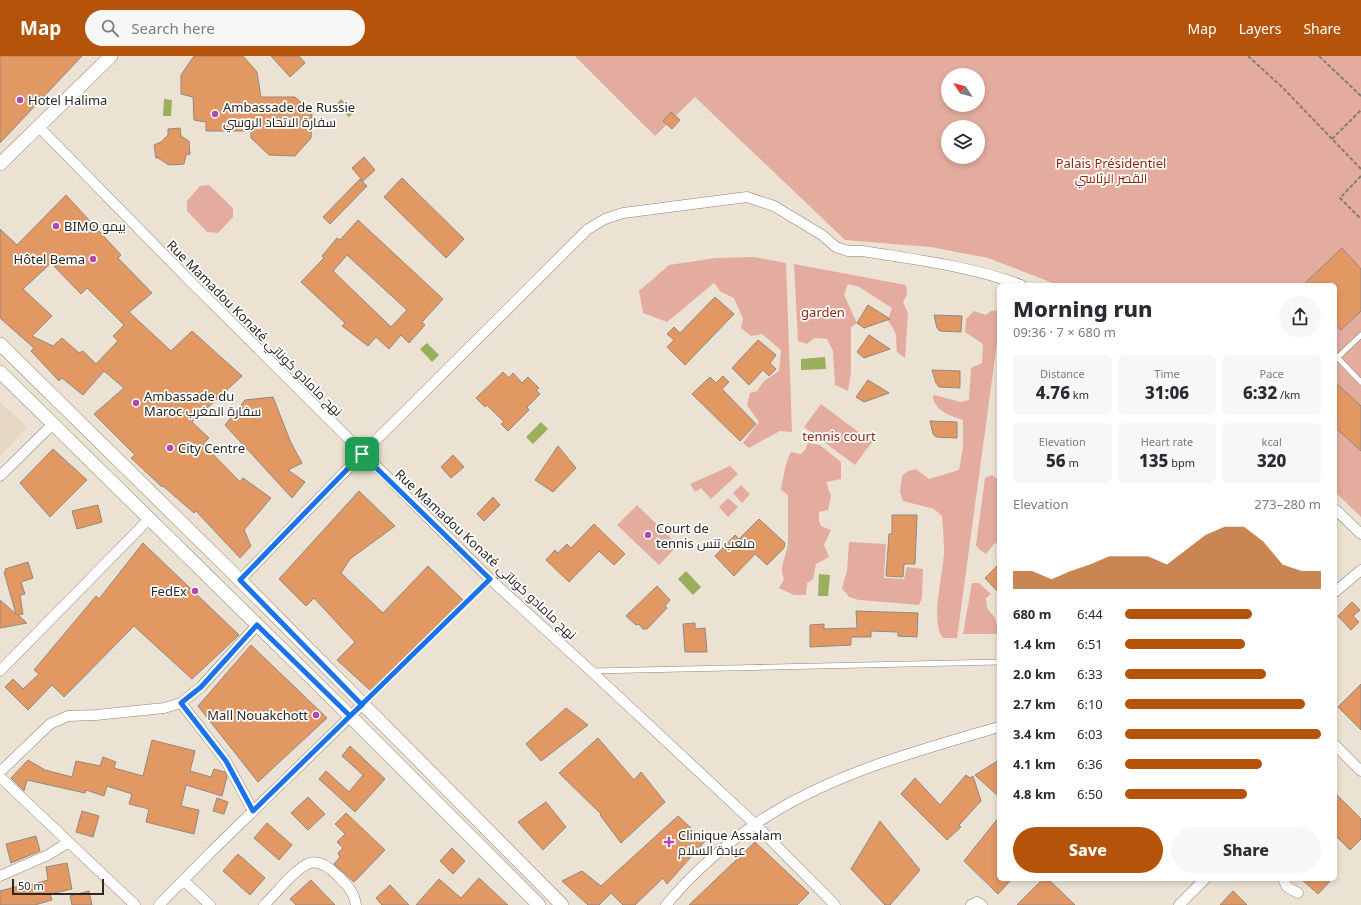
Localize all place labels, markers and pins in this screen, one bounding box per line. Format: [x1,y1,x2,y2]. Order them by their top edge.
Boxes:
place label: Hotel Halima [28,91,107,109]
marker: Hotel Halima [15,95,25,105]
place label: Ambassade de Russie سفارة الاتحاد الروسي [223,98,355,133]
marker: Ambassade de Russie سفارة الاتحاد الروسي [210,109,220,119]
place label: BIMO بيمو [64,217,126,235]
marker: BIMO بيمو [51,221,61,231]
place label: Hôtel Bema [14,250,85,268]
marker: Hôtel Bema [88,254,98,264]
place label: Ambassade du Maroc سفارة المغرب [144,387,261,420]
marker: Ambassade du Maroc سفارة المغرب [131,398,141,408]
pin [345,437,379,471]
place label: City Centre [178,439,245,457]
marker: City Centre [165,443,175,453]
place label: Court de tennis ملعب تنس [656,519,755,552]
marker: Court de tennis ملعب تنس [643,530,653,540]
place label: FedEx [151,582,187,600]
marker: FedEx [190,586,200,596]
place label: Mall Nouakchott [207,706,308,724]
marker: Mall Nouakchott [311,710,321,720]
place label: Clinique Assalam عيادة السلام [678,826,782,860]
marker: Clinique Assalam عيادة السلام [663,836,675,848]

